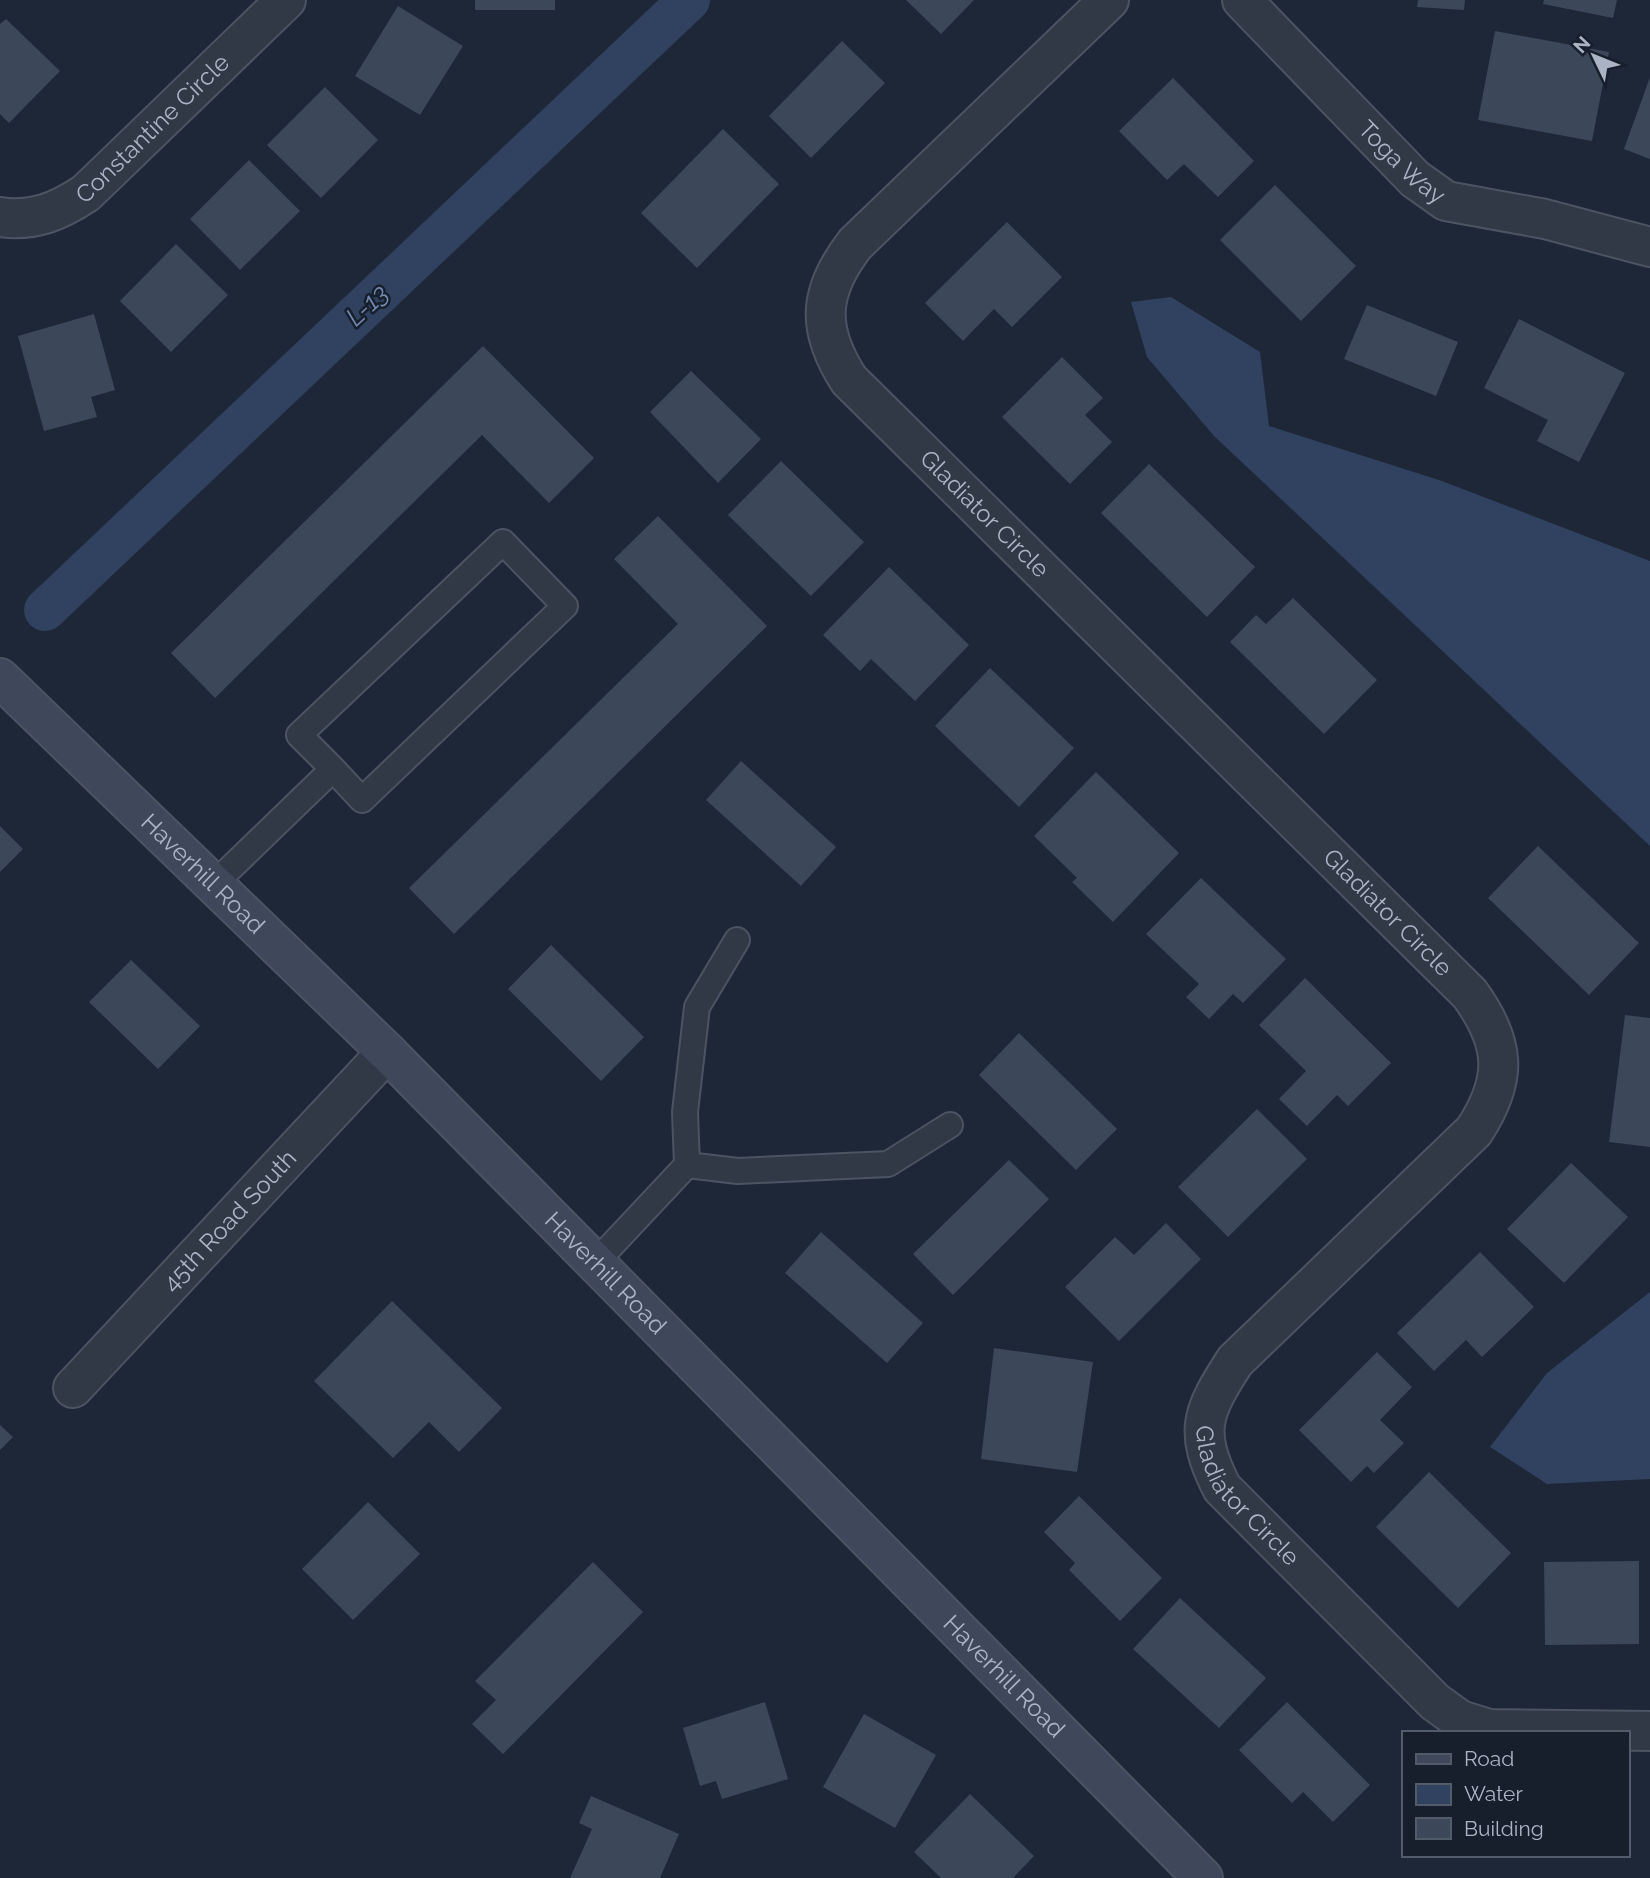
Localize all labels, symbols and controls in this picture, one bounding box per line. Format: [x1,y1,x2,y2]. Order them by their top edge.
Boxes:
north arrow [1559,21,1629,91]
text: N [1569,32,1595,57]
street label: Constantine Circle [70,48,235,210]
street label: Toga Way [1352,114,1451,210]
water label: L-13 [340,278,394,332]
street label: Gladiator Circle [914,444,1055,584]
street label: Haverhill Road [135,807,271,940]
street label: Gladiator Circle [1318,842,1459,982]
street label: 45th Road South [156,1143,302,1297]
street label: Haverhill Road [539,1205,673,1340]
street label: Gladiator Circle [1190,1425,1306,1571]
street label: Haverhill Road [938,1609,1071,1743]
legend [1402,1731,1629,1857]
text: Road [1464,1746,1514,1771]
text: Water [1464,1781,1523,1806]
text: Building [1464,1816,1544,1841]

